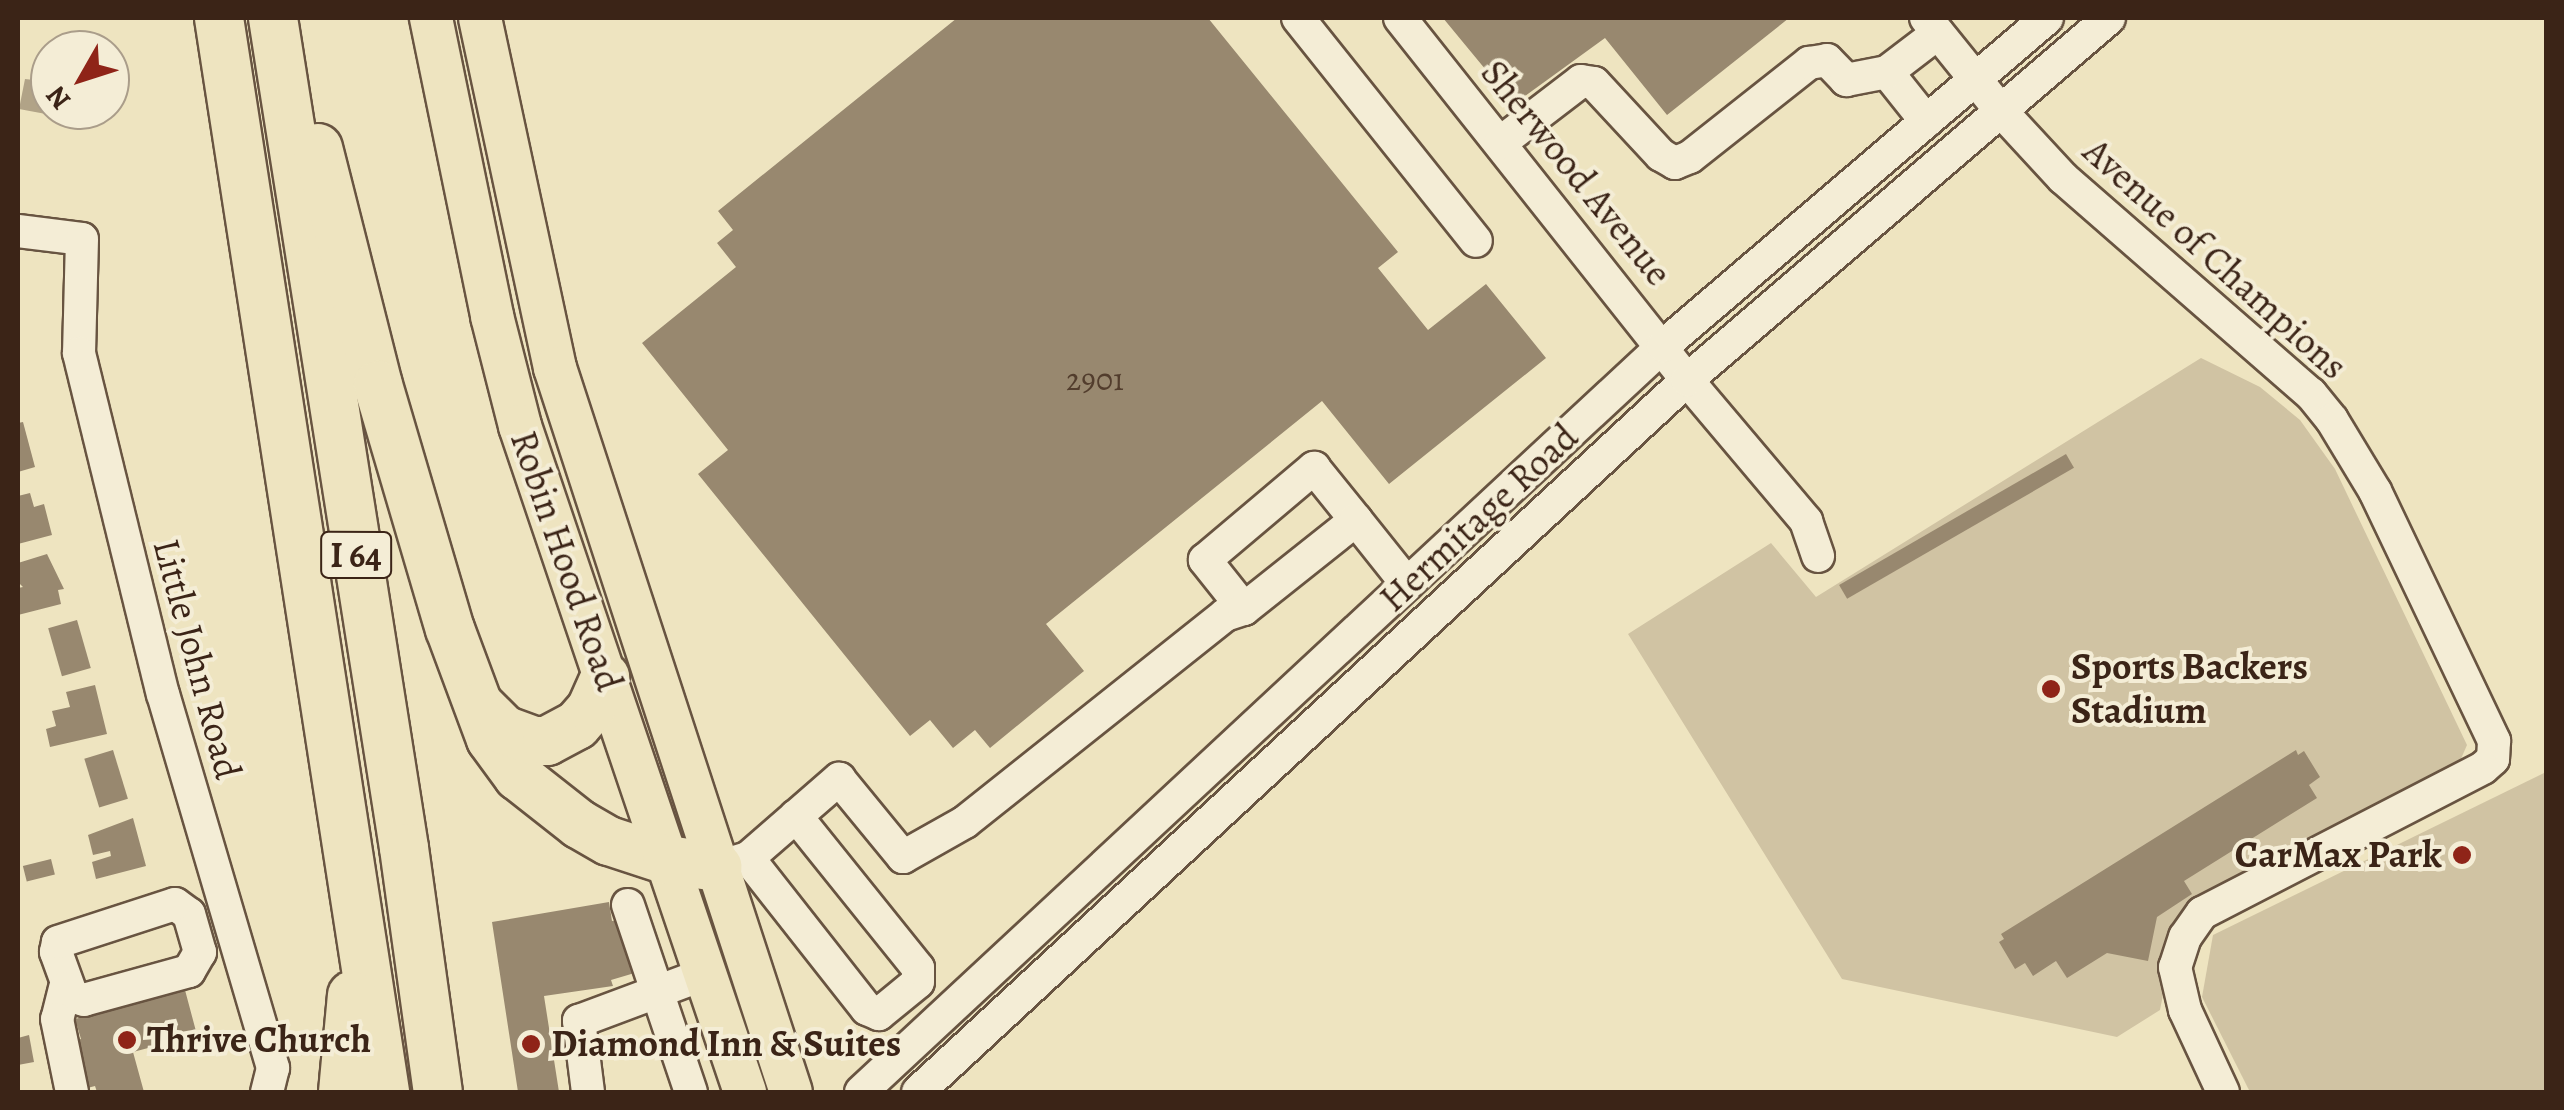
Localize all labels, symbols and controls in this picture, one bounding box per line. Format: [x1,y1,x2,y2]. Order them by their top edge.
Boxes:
north arrow [30,30,130,130]
street label: Sherwood Avenue [1471,51,1681,295]
text: N [37,78,79,118]
street label: Avenue of Champions [2074,129,2356,389]
house number: 2901 [1066,360,1124,398]
street label: Hermitage Road [1370,414,1588,622]
street label: Robin Hood Road [500,425,632,697]
road number: I 64 [318,525,394,585]
street label: Little John Road [143,534,251,784]
place label: Sports Backers Stadium [2071,644,2308,734]
marker: Sports Backers Stadium [2040,678,2062,700]
place label: CarMax Park [2235,832,2442,878]
marker: CarMax Park [2451,844,2473,866]
place label: Thrive Church [147,1017,371,1063]
place label: Diamond Inn & Suites [551,1021,901,1067]
marker: Thrive Church [116,1029,138,1051]
marker: Diamond Inn & Suites [520,1033,542,1055]

